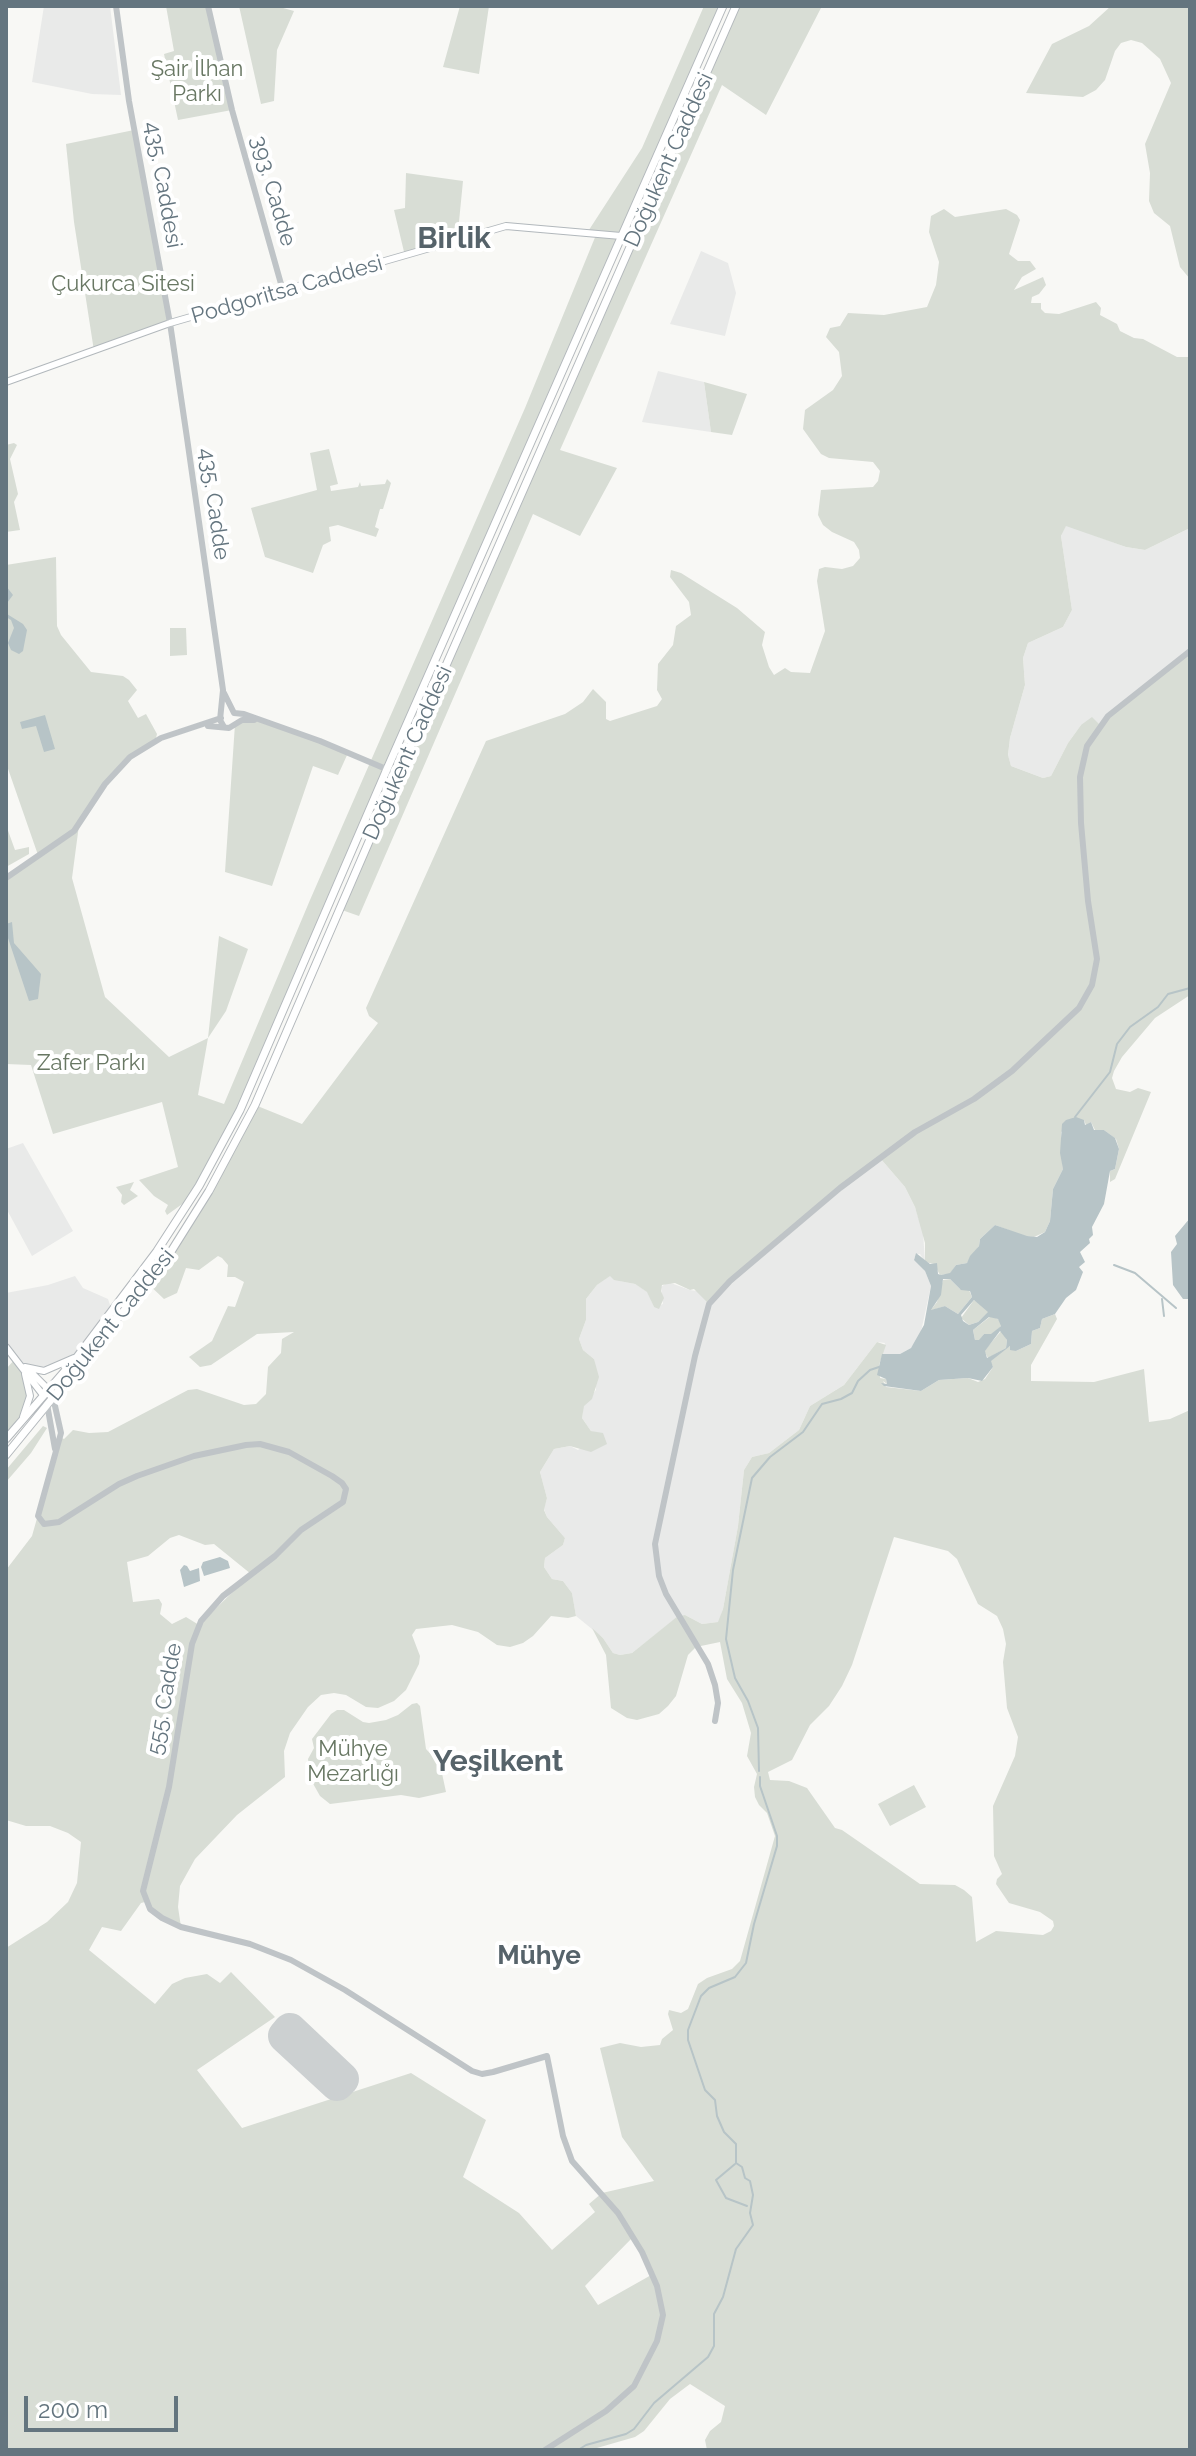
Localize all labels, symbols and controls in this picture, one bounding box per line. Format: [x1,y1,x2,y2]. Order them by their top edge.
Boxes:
park label: Şair İlhan Parkı [151,56,243,108]
street label: Doğukent Caddesi [619,69,719,251]
street label: 435. Caddesi [139,120,187,250]
street label: 393. Cadde [245,133,301,249]
district label: Birlik [417,221,491,257]
street label: Podgoritsa Caddesi [188,250,386,330]
park label: Çukurca Sitesi [51,271,195,297]
street label: 435. Cadde [193,446,235,562]
street label: Doğukent Caddesi [358,662,458,844]
park label: Zafer Parkı [37,1050,145,1076]
street label: Doğukent Caddesi [42,1244,180,1406]
street label: 555. Cadde [142,1641,188,1757]
park label: Mühye Mezarlığı [307,1736,399,1788]
district label: Yeşilkent [433,1744,563,1780]
district label: Mühye [497,1940,581,1972]
scale bar [28,2380,182,2430]
text: 200 m [38,2395,108,2424]

